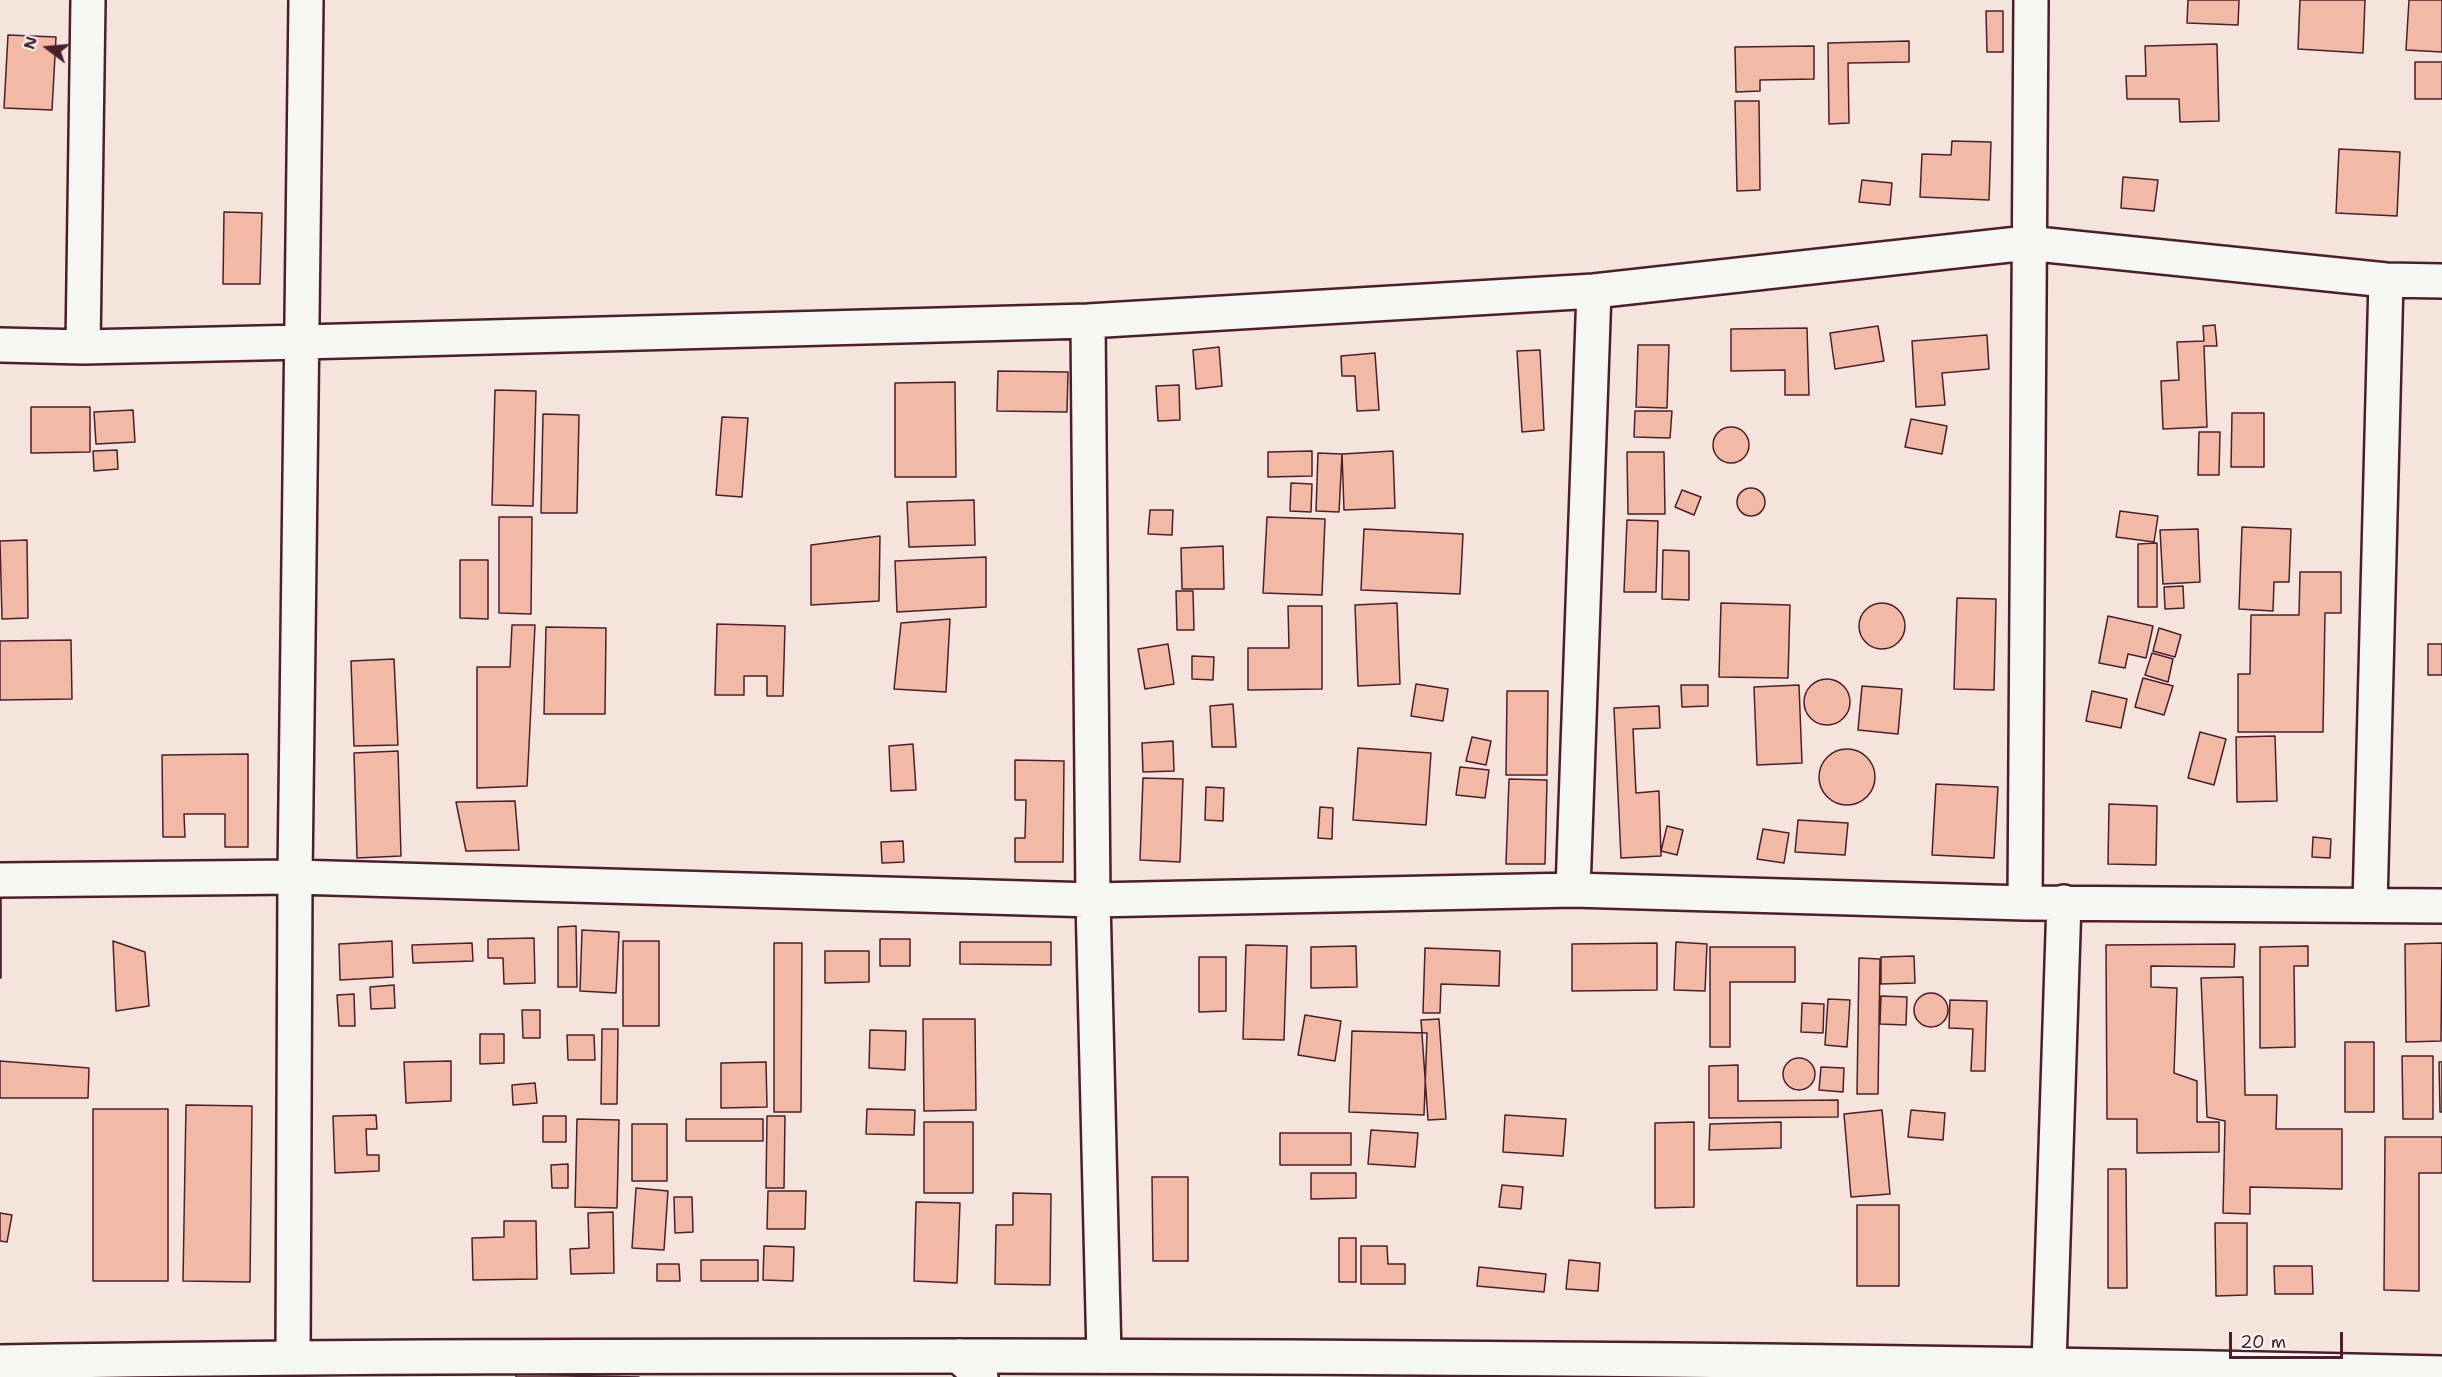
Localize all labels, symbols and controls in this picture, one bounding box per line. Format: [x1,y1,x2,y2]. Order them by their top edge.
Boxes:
north arrow [18,18,78,78]
text: N [18,34,42,52]
scale bar [2232,1320,2346,1358]
text: 20 m [2240,1330,2286,1354]

